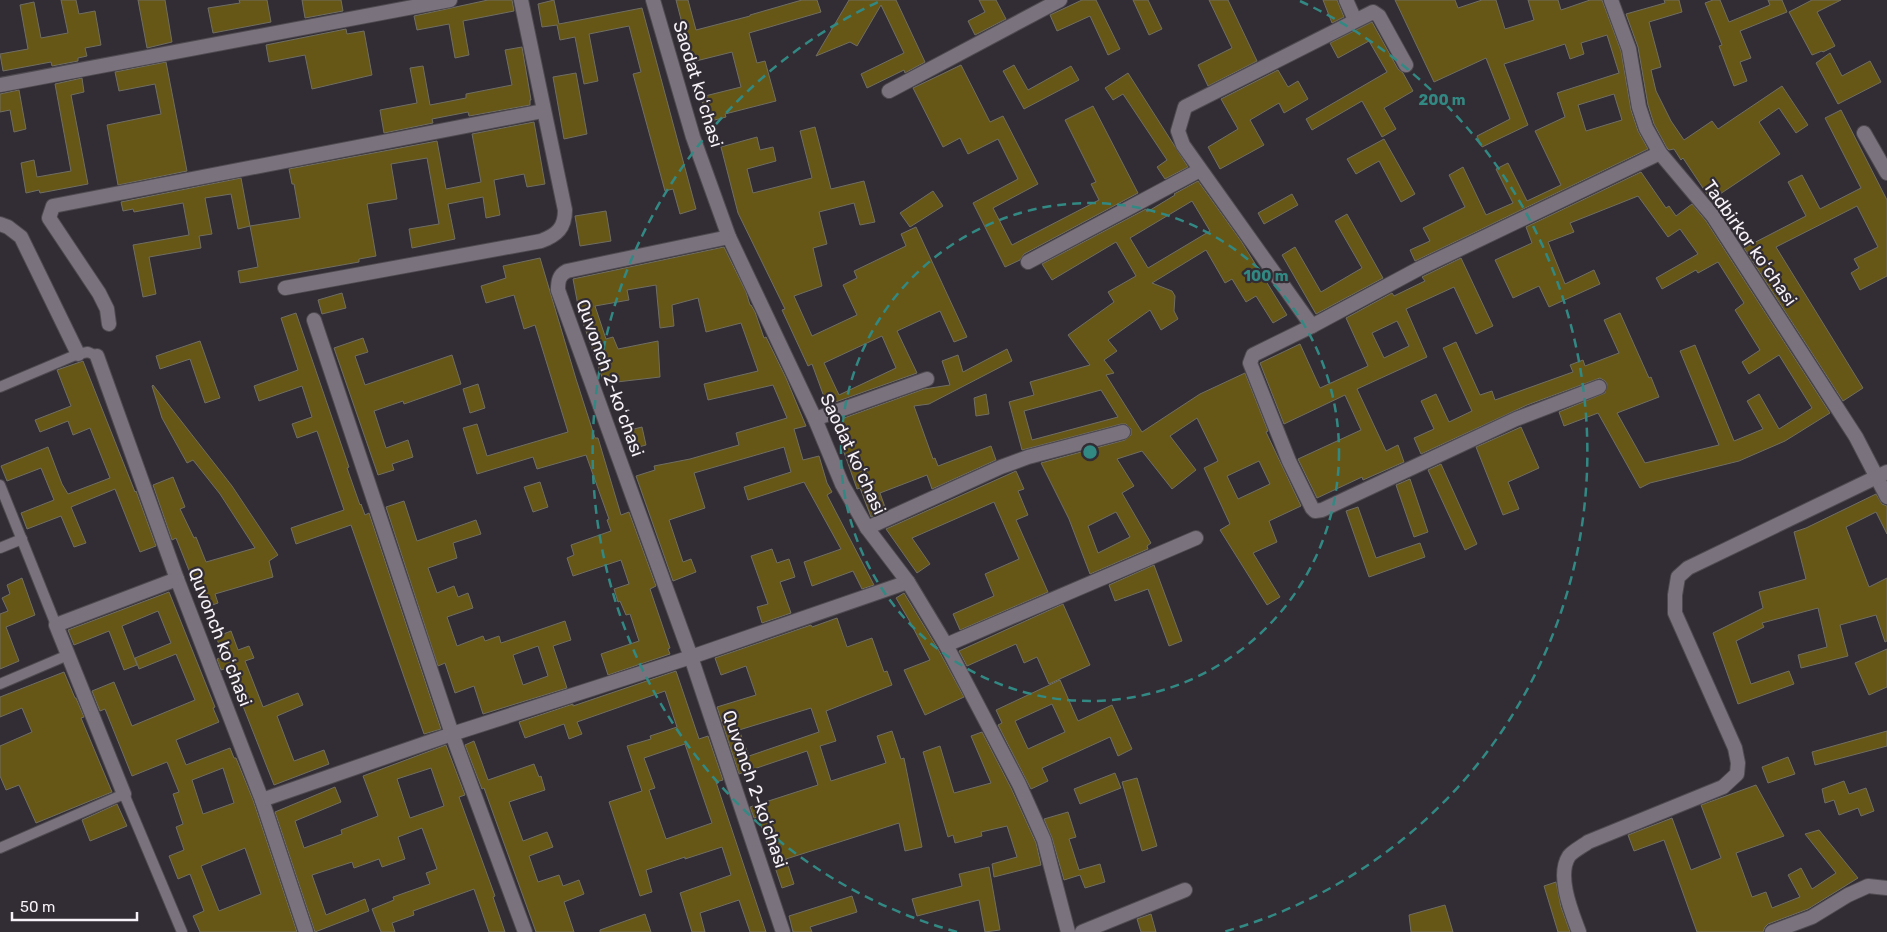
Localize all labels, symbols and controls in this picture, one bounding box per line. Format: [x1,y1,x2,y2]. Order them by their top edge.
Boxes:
street label: Saodat koʻchasi [668,18,728,150]
text: 200 m [1418,91,1466,109]
street label: Tadbirkor koʻchasi [1698,176,1802,310]
text: 100 m [1244,267,1288,285]
street label: Quvonch 2-koʻchasi [571,296,649,460]
street label: Saodat koʻchasi [815,390,891,518]
centre of rings [1081,443,1099,461]
street label: Quvonch koʻchasi [183,565,257,709]
street label: Quvonch 2-koʻchasi [718,707,792,871]
scale bar [12,890,138,922]
text: 50 m [20,898,55,916]

